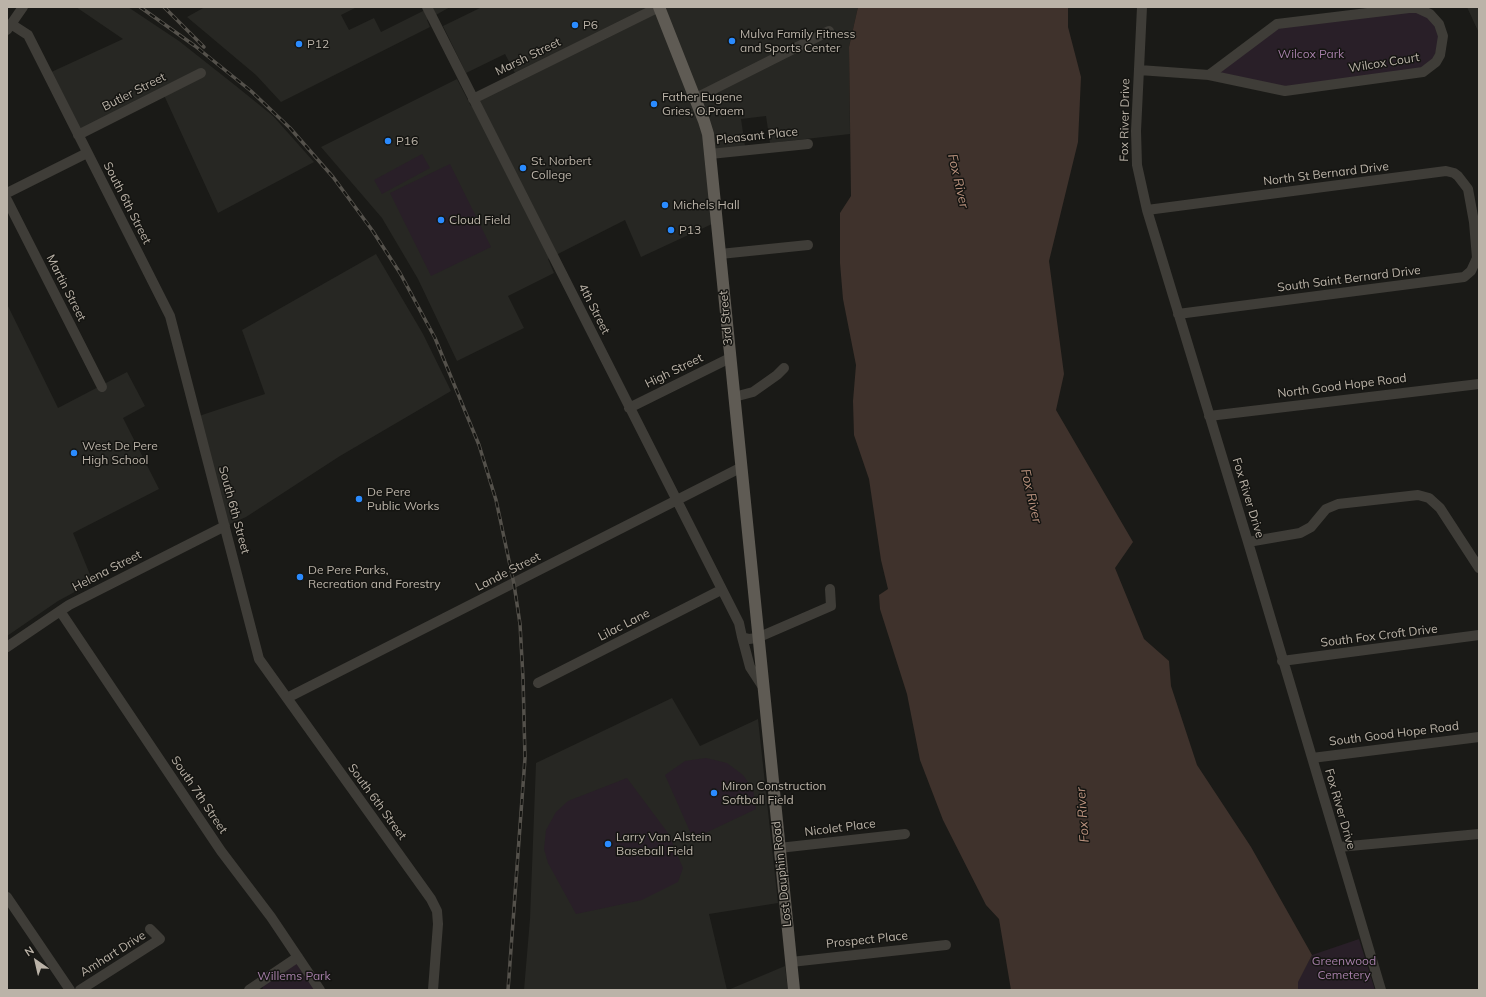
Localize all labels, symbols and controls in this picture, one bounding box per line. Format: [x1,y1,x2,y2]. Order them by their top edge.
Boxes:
place label: P6 [583,18,598,32]
marker: P6 [570,20,580,30]
place label: Mulva Family Fitness and Sports Center [740,27,855,55]
street label: Marsh Street [493,35,563,79]
marker: Mulva Family Fitness and Sports Center [727,36,737,46]
place label: P12 [307,37,329,51]
marker: P12 [294,39,304,49]
park label: Wilcox Park [1278,47,1344,61]
street label: Wilcox Court [1348,50,1420,76]
street label: Butler Street [100,70,168,114]
street label: Fox River Drive [1117,78,1133,162]
place label: Father Eugene Gries, O.Praem [662,90,744,118]
marker: Father Eugene Gries, O.Praem [649,99,659,109]
street label: Pleasant Place [715,125,799,147]
place label: P16 [396,134,418,148]
marker: P16 [383,136,393,146]
water label: Fox River [944,152,972,210]
place label: St. Norbert College [531,154,591,182]
street label: South 6th Street [100,159,154,247]
street label: North St Bernard Drive [1262,159,1390,189]
marker: St. Norbert College [518,163,528,173]
place label: Michels Hall [673,198,740,212]
marker: Michels Hall [660,200,670,210]
place label: Cloud Field [449,213,510,227]
marker: Cloud Field [436,215,446,225]
place label: P13 [679,223,701,237]
marker: P13 [666,225,676,235]
street label: Martin Street [43,252,89,324]
street label: South Saint Bernard Drive [1276,263,1422,295]
street label: 4th Street [575,281,613,337]
street label: 3rd Street [716,290,736,346]
street label: High Street [643,351,705,391]
street label: North Good Hope Road [1277,371,1407,401]
place label: West De Pere High School [82,439,158,467]
marker: West De Pere High School [69,448,79,458]
street label: Fox River Drive [1229,456,1267,540]
street label: South 6th Street [215,464,253,556]
water label: Fox River [1017,467,1045,525]
place label: De Pere Public Works [367,485,440,513]
marker: De Pere Public Works [354,494,364,504]
street label: Helena Street [70,547,144,595]
street label: Lande Street [473,550,543,594]
place label: De Pere Parks, Recreation and Forestry [308,563,441,591]
marker: De Pere Parks, Recreation and Forestry [295,572,305,582]
street label: Lilac Lane [596,606,652,644]
street label: South Fox Croft Drive [1320,622,1438,650]
street label: South Good Hope Road [1328,719,1460,749]
street label: South 7th Street [168,754,230,836]
street label: South 6th Street [345,761,409,843]
street label: Fox River Drive [1322,767,1358,851]
place label: Miron Construction Softball Field [722,779,826,807]
water label: Fox River [1073,787,1093,843]
marker: Miron Construction Softball Field [709,788,719,798]
street label: Nicolet Place [804,817,876,839]
street label: Lost Dauphin Road [769,820,795,928]
place label: Larry Van Alstein Baseball Field [616,830,711,858]
marker: Larry Van Alstein Baseball Field [603,839,613,849]
street label: Amhart Drive [78,928,148,980]
street label: Prospect Place [825,929,909,951]
north arrow [16,941,56,981]
text: N [22,943,37,959]
park label: Greenwood Cemetery [1312,954,1376,982]
park label: Willems Park [257,969,331,983]

